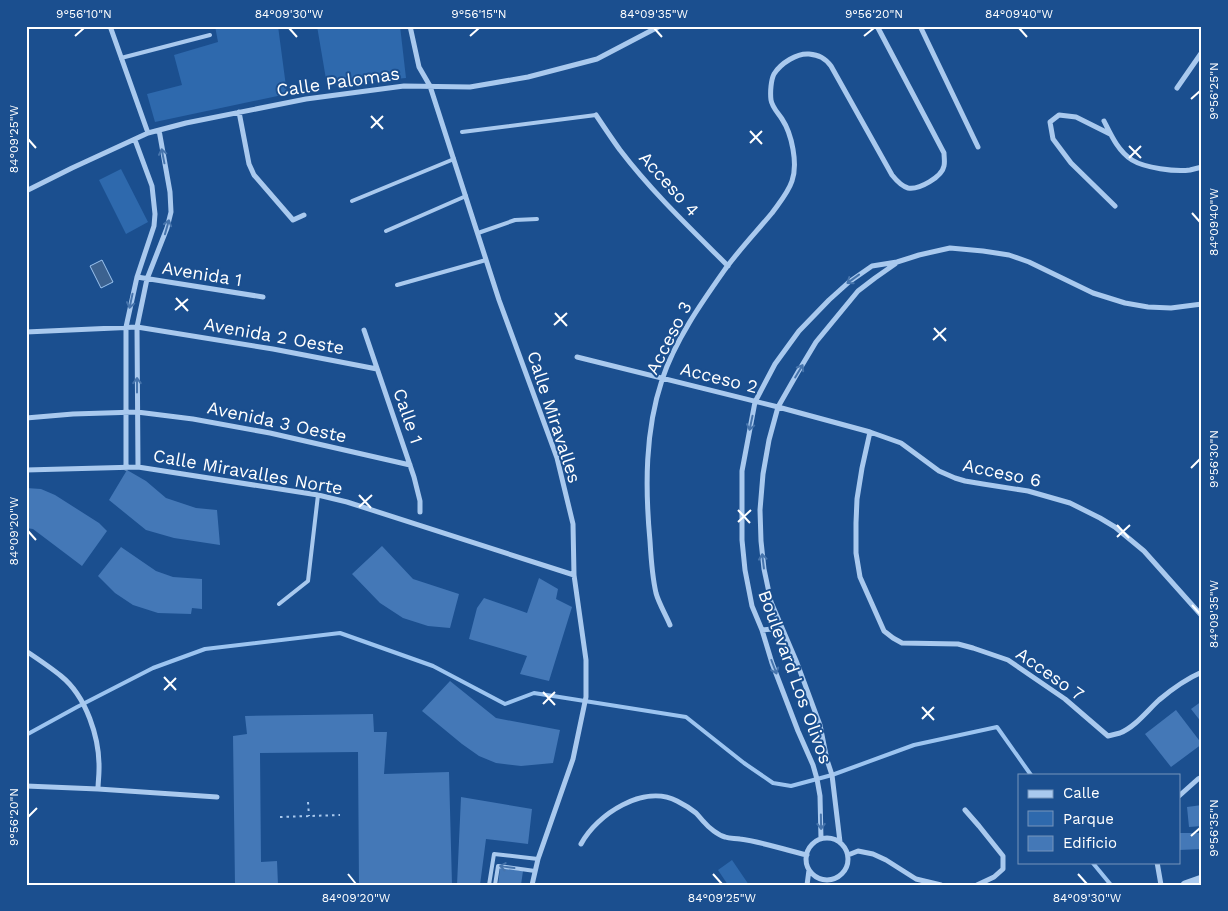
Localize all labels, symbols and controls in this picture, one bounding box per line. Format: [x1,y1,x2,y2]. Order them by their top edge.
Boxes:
text: 9°56'10"N [56,7,112,21]
text: 84°09'30"W [255,7,324,21]
text: 9°56'15"N [451,7,507,21]
text: 84°09'35"W [620,7,689,21]
text: 9°56'20"N [845,7,903,21]
text: 84°09'40"W [985,7,1053,21]
street label: Calle Palomas [275,62,401,101]
text: 9°56'25"N [1207,62,1221,120]
text: 84°09'25"W [7,104,21,173]
street label: Acceso 4 [635,147,704,220]
one-way arrow [158,149,168,165]
text: 84°09'40"W [1207,188,1221,256]
one-way arrow [162,219,172,235]
street label: Avenida 1 [161,257,244,290]
one-way arrow [846,274,860,284]
one-way arrow [126,293,136,309]
street label: Acceso 3 [641,298,696,378]
street label: Avenida 2 Oeste [202,313,346,358]
street label: Calle Miravalles [523,348,586,485]
street label: Acceso 2 [678,358,760,397]
one-way arrow [794,364,804,378]
one-way arrow [132,377,142,394]
street label: Calle 1 [389,386,428,446]
street label: Avenida 3 Oeste [205,396,349,447]
one-way arrow [746,415,755,431]
text: 9°56'30"N [1207,430,1221,488]
street label: Calle Miravalles Norte [152,444,345,499]
street label: Acceso 6 [961,454,1043,491]
text: 84°09'20"W [7,496,21,565]
one-way arrow [758,553,768,569]
text: 84°09'35"W [1207,579,1221,648]
street label: Boulevard Los Olivos [754,587,837,767]
street label: Acceso 7 [1012,643,1088,705]
one-way arrow [770,659,779,675]
legend [1018,774,1180,864]
text: Calle [1063,784,1100,802]
text: 9°56'20"N [7,788,21,846]
text: 9°56'35"N [1207,799,1221,857]
text: Parque [1063,810,1114,828]
one-way arrow [816,813,826,829]
text: Edificio [1063,834,1117,852]
one-way arrow [499,862,515,872]
text: 84°09'20"W [322,891,391,905]
text: 84°09'25"W [688,891,757,905]
text: 84°09'30"W [1053,891,1122,905]

